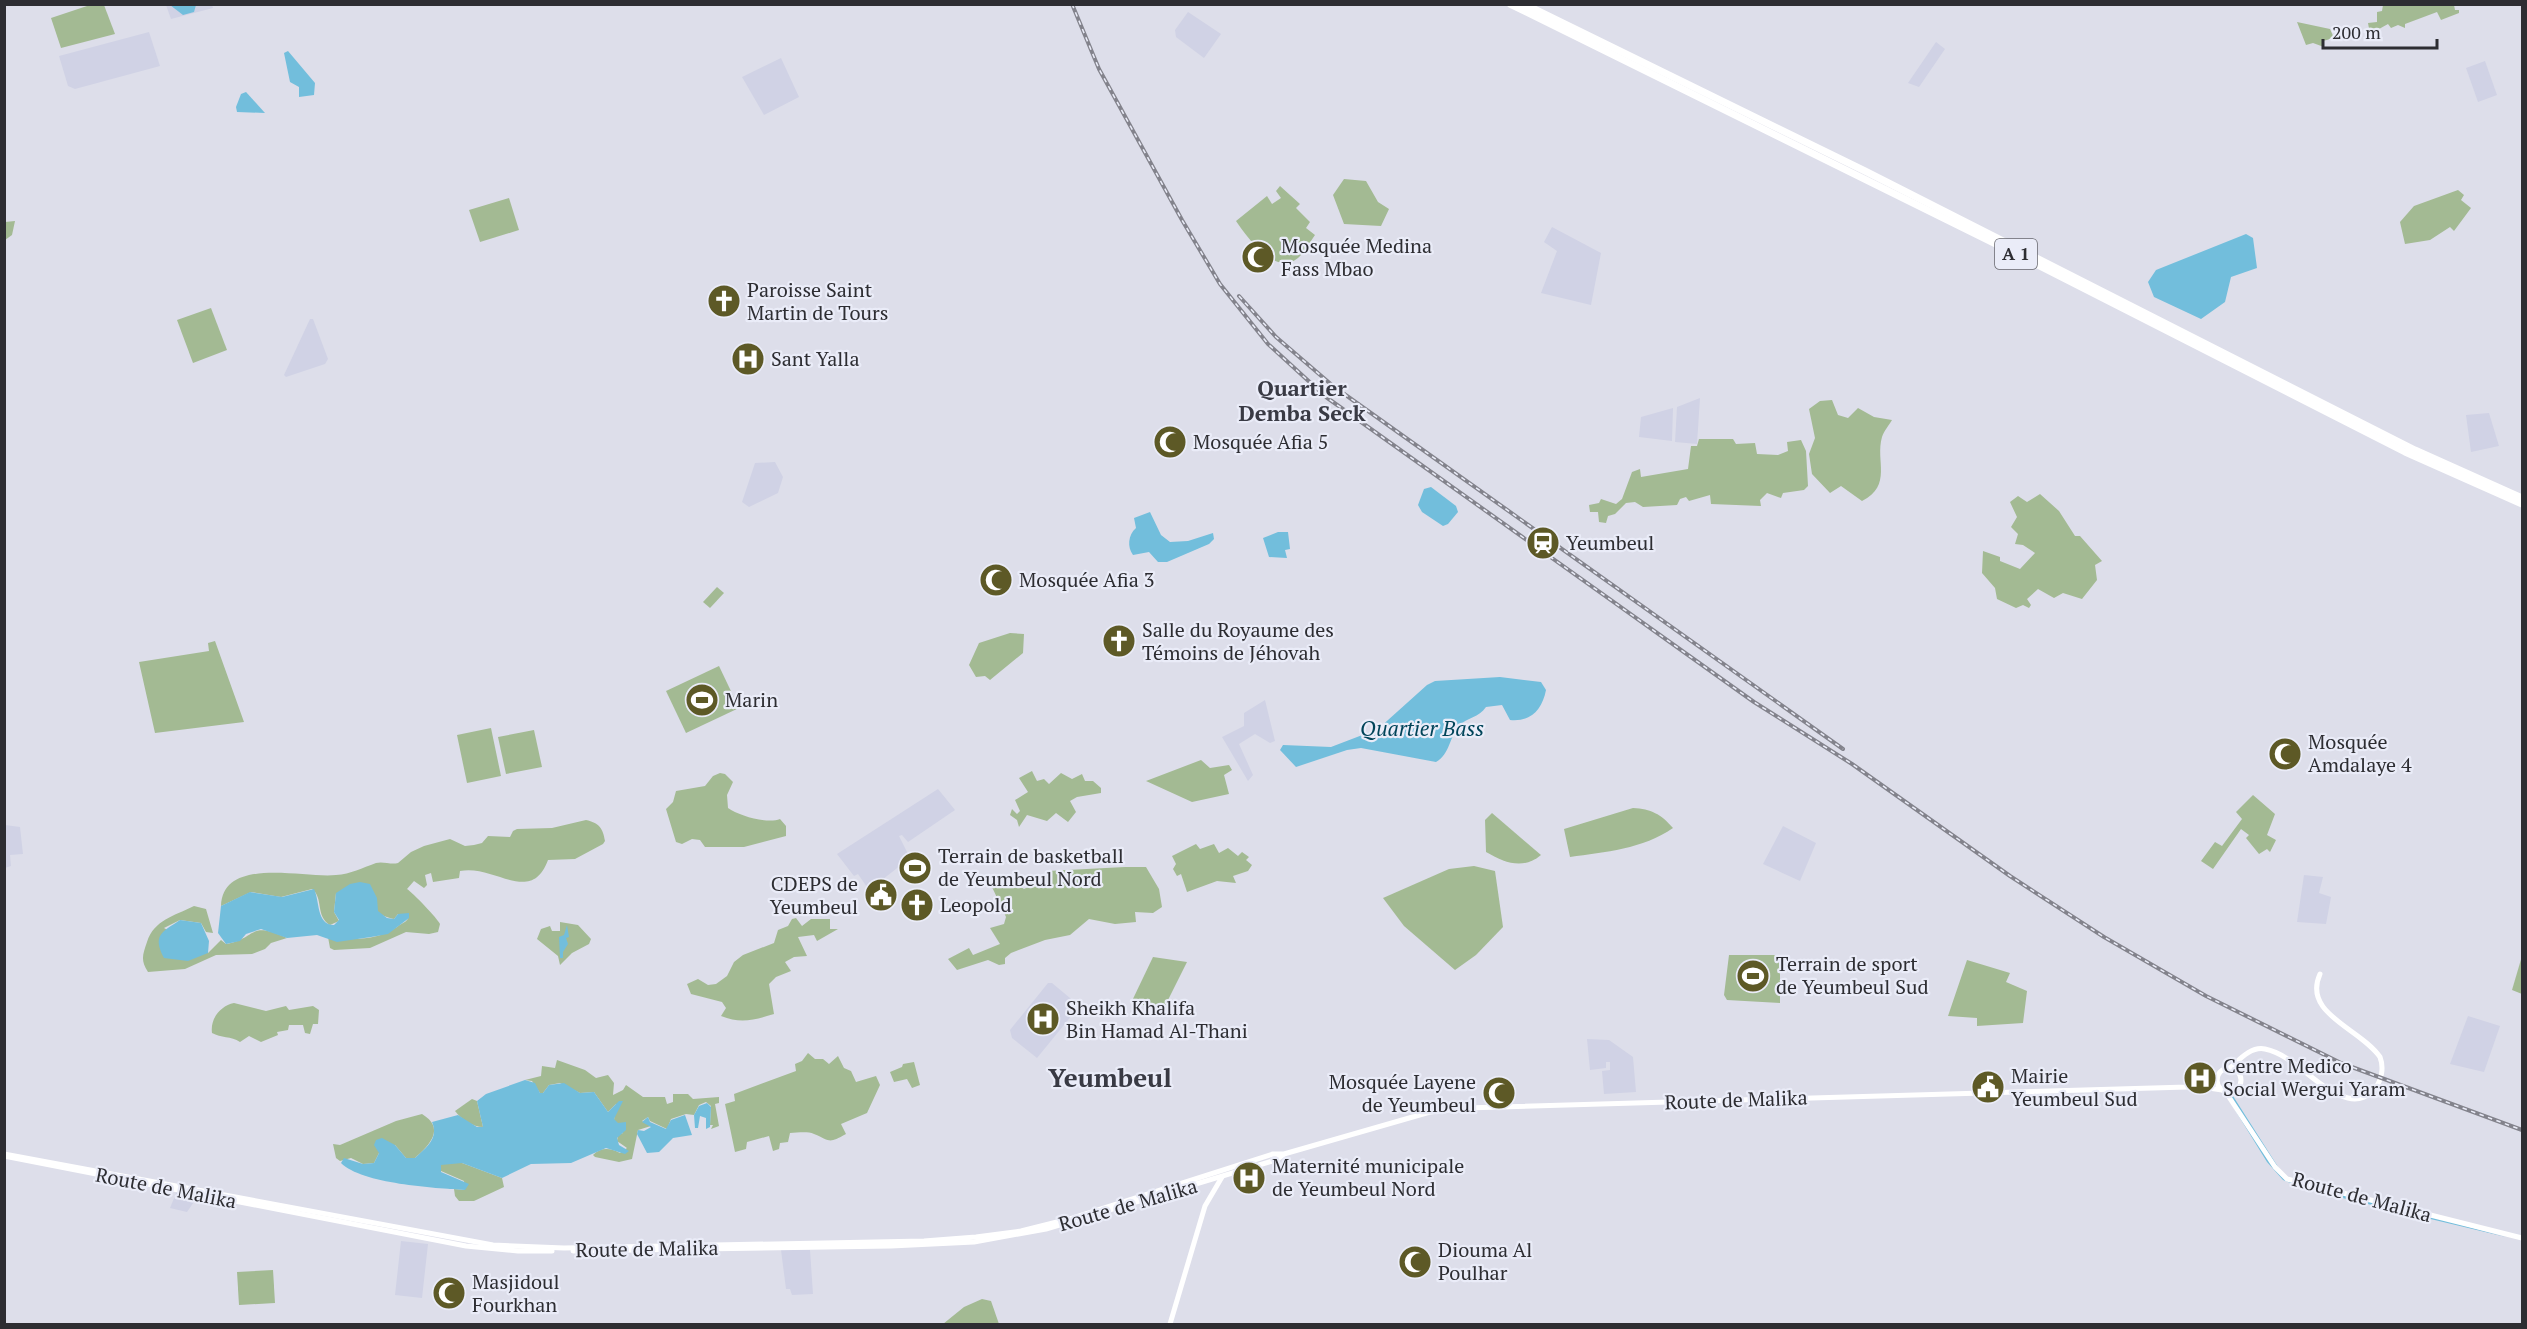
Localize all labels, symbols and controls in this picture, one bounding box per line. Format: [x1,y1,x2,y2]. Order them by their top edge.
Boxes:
scale bar [2323,12,2437,50]
text: 200 m [2332,20,2381,44]
place label: Mosquée Medina Fass Mbao [1281,232,1432,282]
mosque icon: Mosquée Medina Fass Mbao [1240,239,1276,275]
road number: A 1 [1995,239,2037,269]
place label: Paroisse Saint Martin de Tours [747,276,888,326]
church icon: Paroisse Saint Martin de Tours [706,283,742,319]
hospital icon: Sant Yalla [730,341,766,377]
place label: Sant Yalla [771,345,859,372]
district label: Quartier Demba Seck [1238,373,1366,427]
mosque icon: Mosquée Afia 5 [1152,424,1188,460]
place label: Mosquée Afia 5 [1193,428,1328,455]
station icon: Yeumbeul [1525,525,1561,561]
place label: Yeumbeul [1566,529,1654,556]
mosque icon: Mosquée Afia 3 [978,562,1014,598]
place label: Mosquée Afia 3 [1019,566,1154,593]
place label: Salle du Royaume des Témoins de Jéhovah [1142,616,1334,666]
church icon: Salle du Royaume des Témoins de Jéhovah [1101,623,1137,659]
sports icon: Marin [684,682,720,718]
place label: Marin [725,686,778,713]
water label: Quartier Bass [1360,714,1484,742]
place label: Mosquée Amdalaye 4 [2308,728,2412,778]
mosque icon: Mosquée Amdalaye 4 [2267,736,2303,772]
place label: Terrain de basketball de Yeumbeul Nord [938,842,1124,892]
sports icon: Terrain de basketball de Yeumbeul Nord [897,850,933,886]
place label: CDEPS de Yeumbeul [770,870,858,920]
public building icon: CDEPS de Yeumbeul [863,877,899,913]
church icon: Leopold [899,887,935,923]
place label: Leopold [940,891,1012,918]
place label: Terrain de sport de Yeumbeul Sud [1776,950,1929,1000]
sports icon: Terrain de sport de Yeumbeul Sud [1735,958,1771,994]
place label: Sheikh Khalifa Bin Hamad Al-Thani [1066,994,1248,1044]
hospital icon: Sheikh Khalifa Bin Hamad Al-Thani [1025,1001,1061,1037]
place label: Centre Medico Social Wergui Yaram [2223,1052,2406,1102]
district label: Yeumbeul [1048,1060,1172,1094]
hospital icon: Centre Medico Social Wergui Yaram [2182,1060,2218,1096]
place label: Mairie Yeumbeul Sud [2011,1062,2137,1112]
place label: Mosquée Layene de Yeumbeul [1329,1068,1476,1118]
public building icon: Mairie Yeumbeul Sud [1970,1069,2006,1105]
mosque icon: Mosquée Layene de Yeumbeul [1481,1075,1517,1111]
street label: Route de Malika [1664,1084,1808,1115]
place label: Maternité municipale de Yeumbeul Nord [1272,1152,1464,1202]
hospital icon: Maternité municipale de Yeumbeul Nord [1231,1160,1267,1196]
street label: Route de Malika [93,1161,239,1214]
street label: Route de Malika [2289,1165,2435,1228]
street label: Route de Malika [1055,1172,1200,1237]
street label: Route de Malika [575,1234,719,1263]
place label: Diouma Al Poulhar [1438,1236,1532,1286]
mosque icon: Diouma Al Poulhar [1397,1244,1433,1280]
place label: Masjidoul Fourkhan [472,1268,560,1318]
mosque icon: Masjidoul Fourkhan [431,1275,467,1311]

